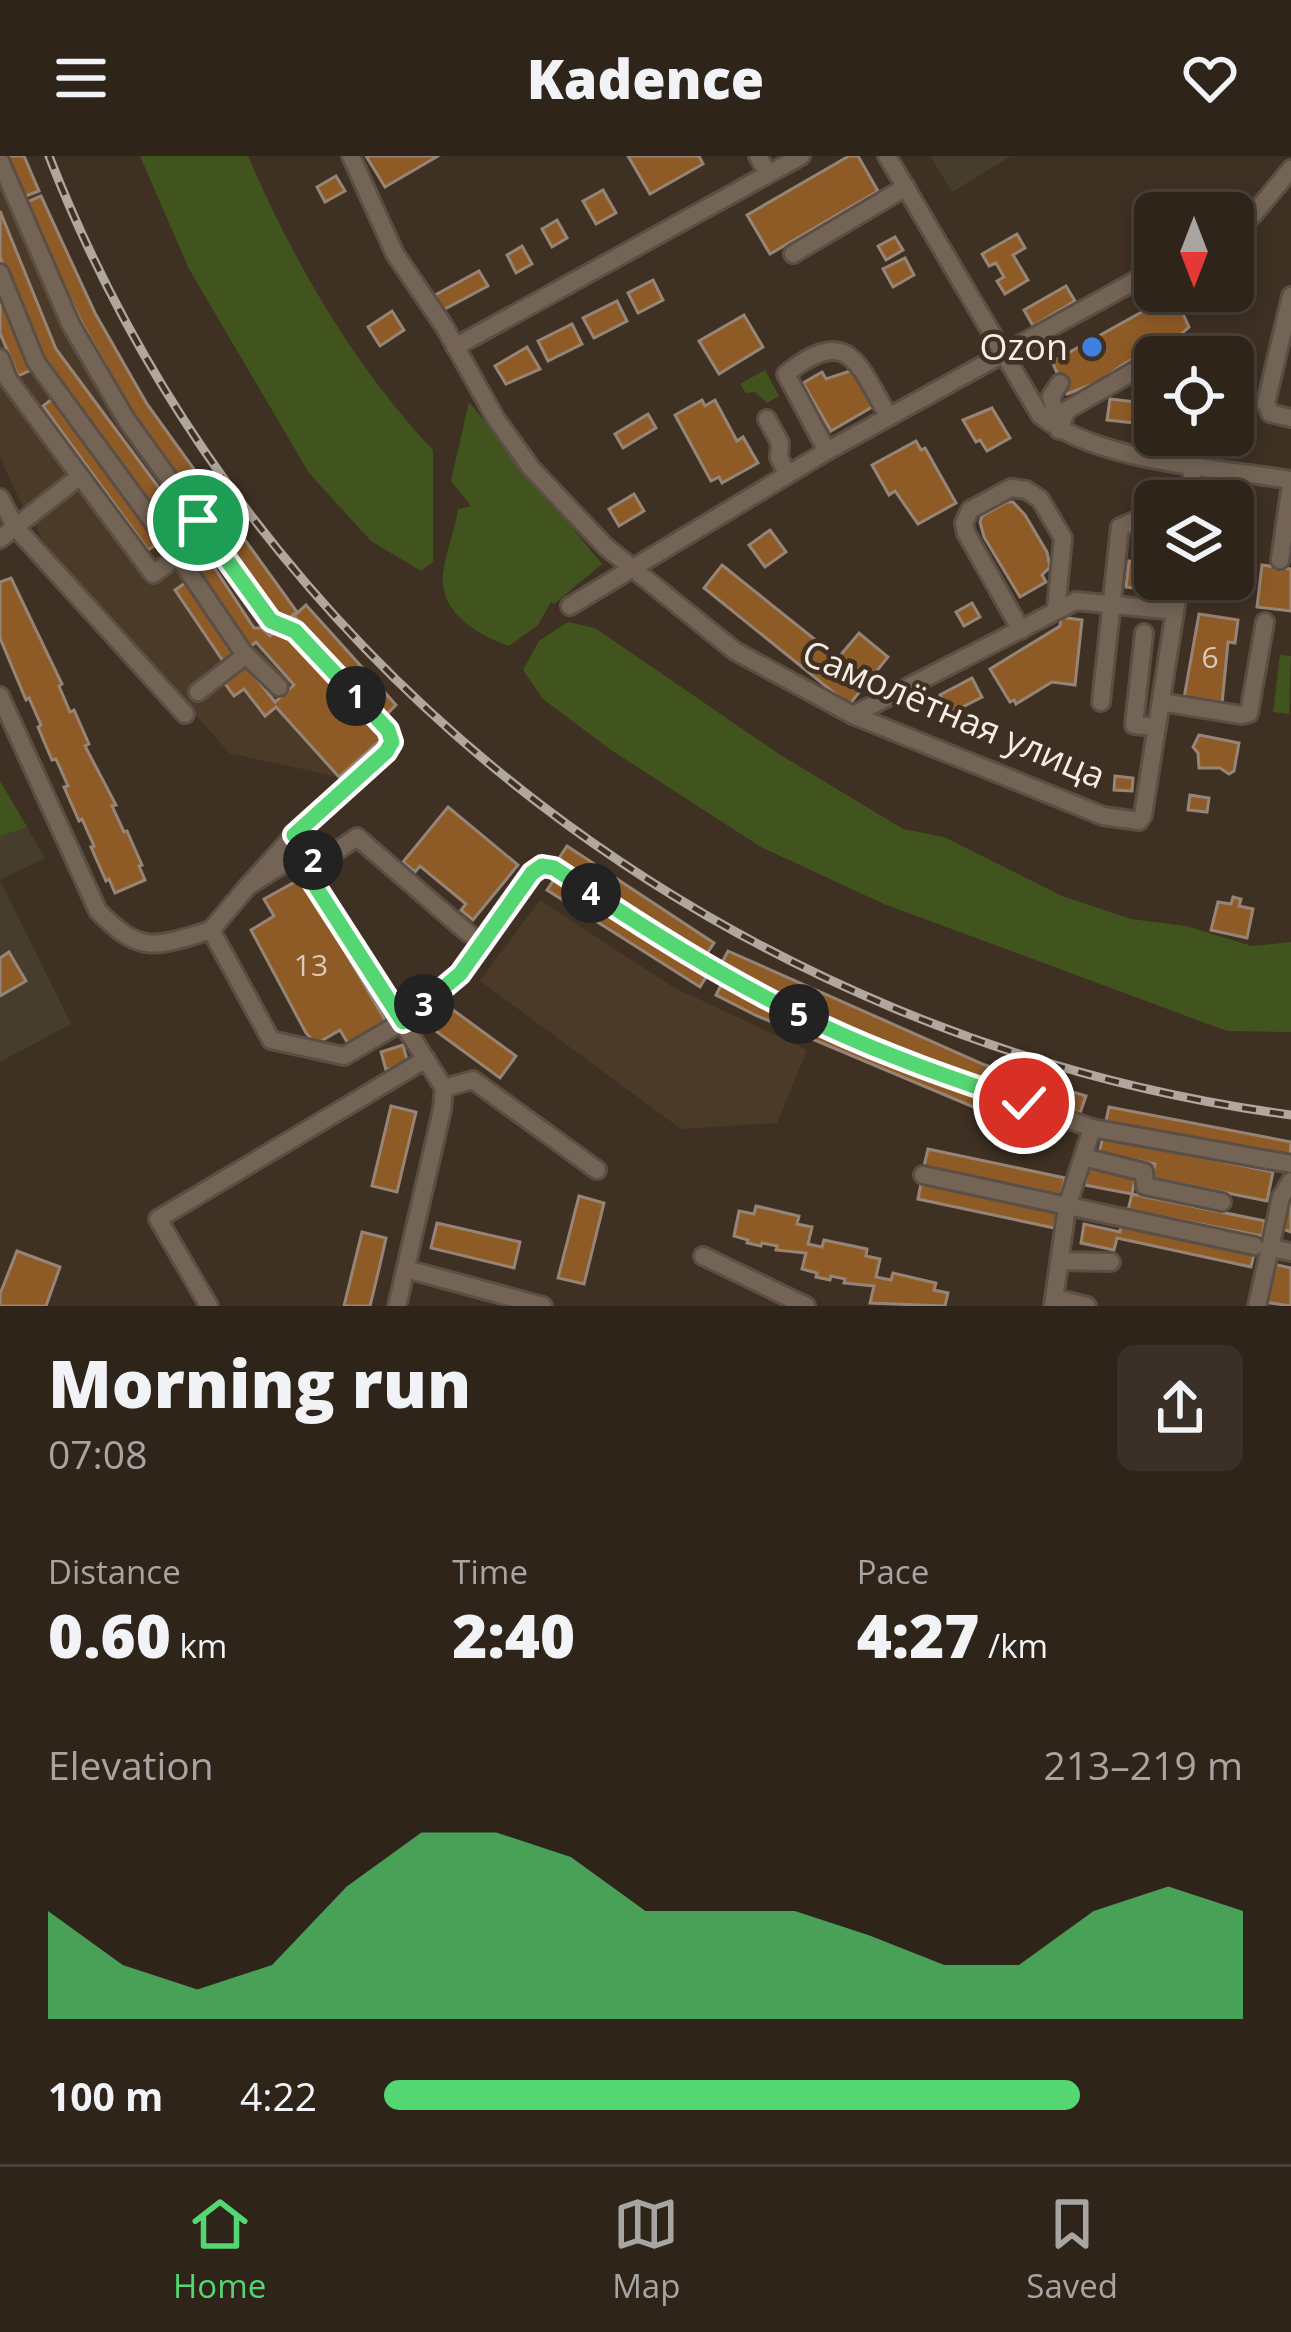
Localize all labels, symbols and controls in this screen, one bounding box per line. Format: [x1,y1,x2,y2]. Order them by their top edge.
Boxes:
text: Kadence [527,41,764,115]
icon: menu [48,45,114,111]
icon: heart [1177,45,1243,111]
north arrow [1134,192,1254,312]
map controls [1134,192,1254,600]
place label: Ozon [979,322,1068,371]
marker: Ozon [1079,334,1105,360]
button: locate [1134,336,1254,456]
pin [147,469,249,571]
button: layers [1134,480,1254,600]
icon: arrive [165,487,231,553]
street label: Самолётная улица [795,628,1113,800]
house number: 6 [1201,636,1219,677]
pin: 1 [326,666,386,726]
text: 1 [347,673,365,718]
pin: 2 [283,830,343,890]
text: 2 [304,837,322,882]
pin: 4 [561,863,621,923]
text: 4 [582,870,600,915]
house number: 13 [294,944,328,985]
pin: 3 [394,974,454,1034]
text: 3 [415,981,433,1026]
pin: 5 [769,984,829,1044]
text: 5 [790,991,808,1036]
pin [973,1052,1075,1154]
icon: check [991,1070,1057,1136]
text: Morning run [48,1337,471,1427]
button: share [1117,1345,1243,1471]
text: 07:08 [48,1427,147,1480]
text: Distance [48,1549,181,1594]
text: Time [452,1549,528,1594]
text: Pace [857,1549,929,1594]
text: 0.60 [48,1594,171,1676]
text: 2:40 [452,1594,575,1676]
text: 4:27 [857,1594,979,1676]
text: km [171,1623,227,1668]
text: /km [979,1623,1048,1668]
text: Elevation [48,1738,214,1791]
text: 213–219 m [1043,1738,1243,1791]
text: 100 m [48,2069,163,2122]
text: 4:22 [240,2069,317,2122]
tab: Home [173,2191,266,2308]
tab: Map [612,2191,680,2308]
tab: Saved [1026,2191,1118,2308]

